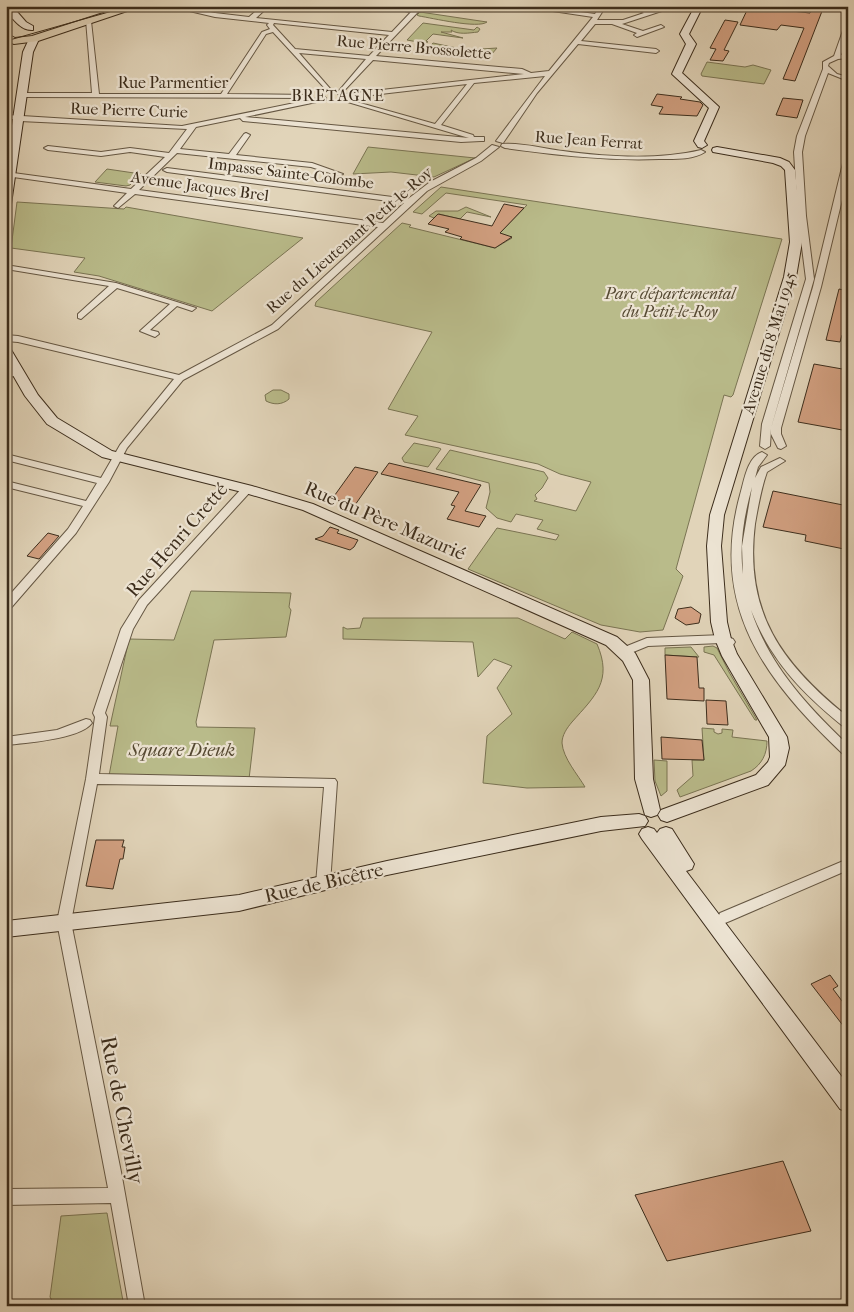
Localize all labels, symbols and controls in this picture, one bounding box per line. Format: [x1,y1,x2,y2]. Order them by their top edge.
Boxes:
street label: Rue Pierre Brossolette [336,31,492,63]
street label: Rue Parmentier [118,73,229,92]
district label: BRETAGNE [291,86,385,105]
street label: Rue Pierre Curie [70,98,188,122]
street label: Rue Jean Ferrat [534,127,644,153]
street label: Impasse Sainte-Colombe [207,153,375,193]
street label: Rue du Lieutenant Petit-le-Roy [262,162,436,317]
street label: Avenue Jacques Brel [129,167,271,205]
street label: Avenue du 8 Mai 1945 [738,269,800,417]
park label: Parc départemental du Petit-le-Roy [604,284,737,321]
street label: Rue du Père Mazurié [301,477,469,565]
street label: Rue Henri Cretté [122,479,232,601]
park label: Square Dieuk [128,739,235,761]
street label: Rue de Bicêtre [262,859,386,907]
street label: Rue de Chevilly [95,1034,149,1187]

